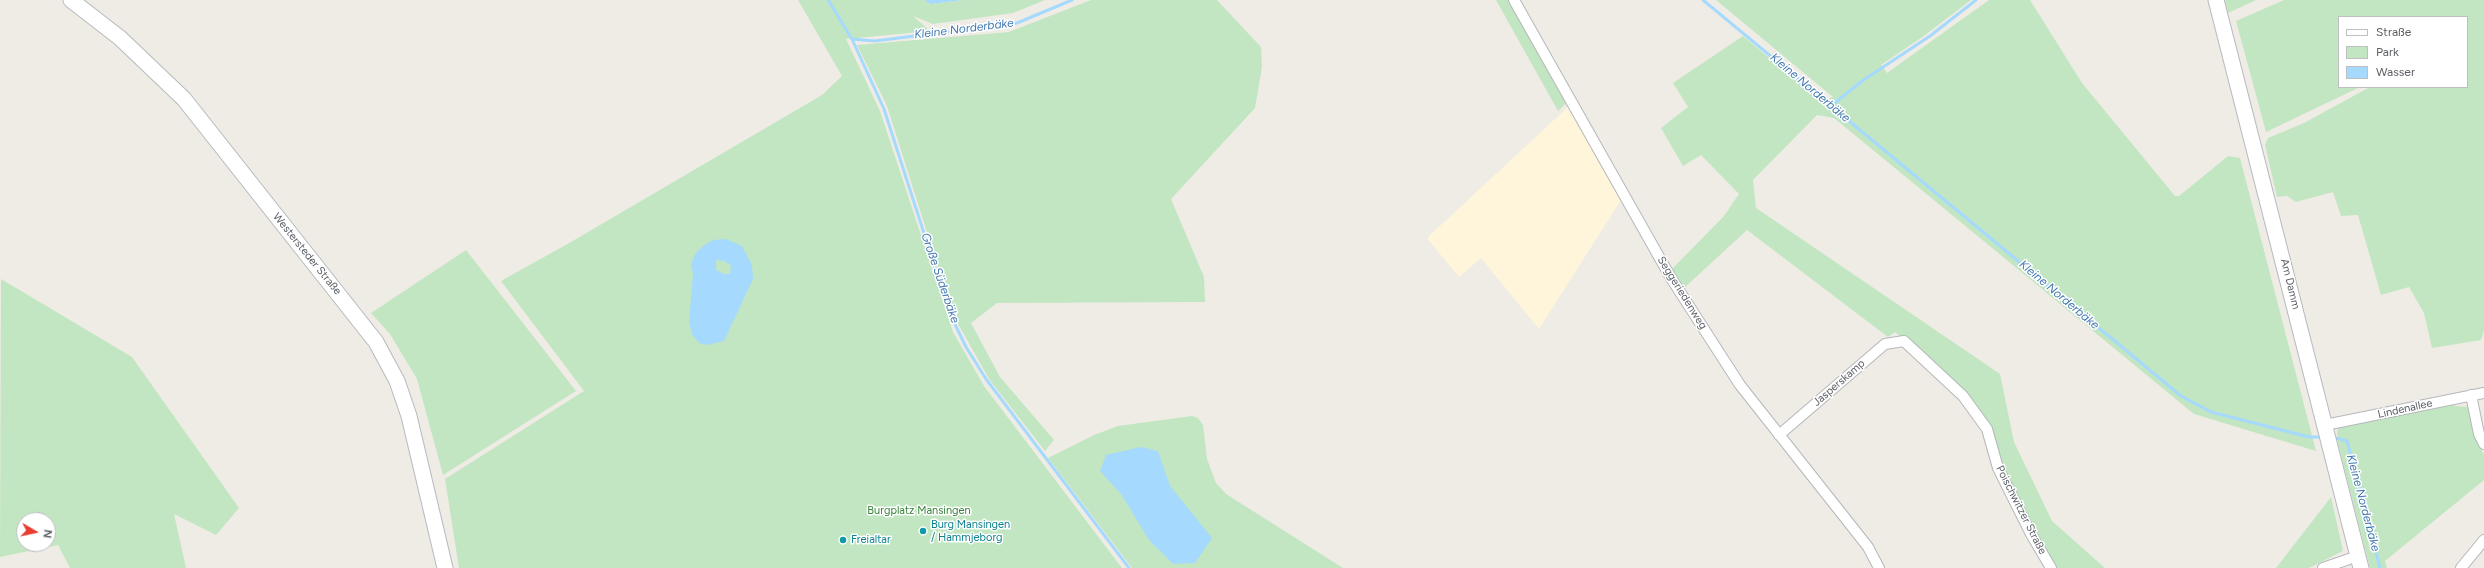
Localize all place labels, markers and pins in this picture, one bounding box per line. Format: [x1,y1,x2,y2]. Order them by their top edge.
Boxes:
place label: Burg Mansingen / Hammjeborg [931,518,1010,544]
marker: Burg Mansingen / Hammjeborg [918,526,928,536]
place label: Freialtar [851,533,891,547]
marker: Freialtar [838,535,848,545]

